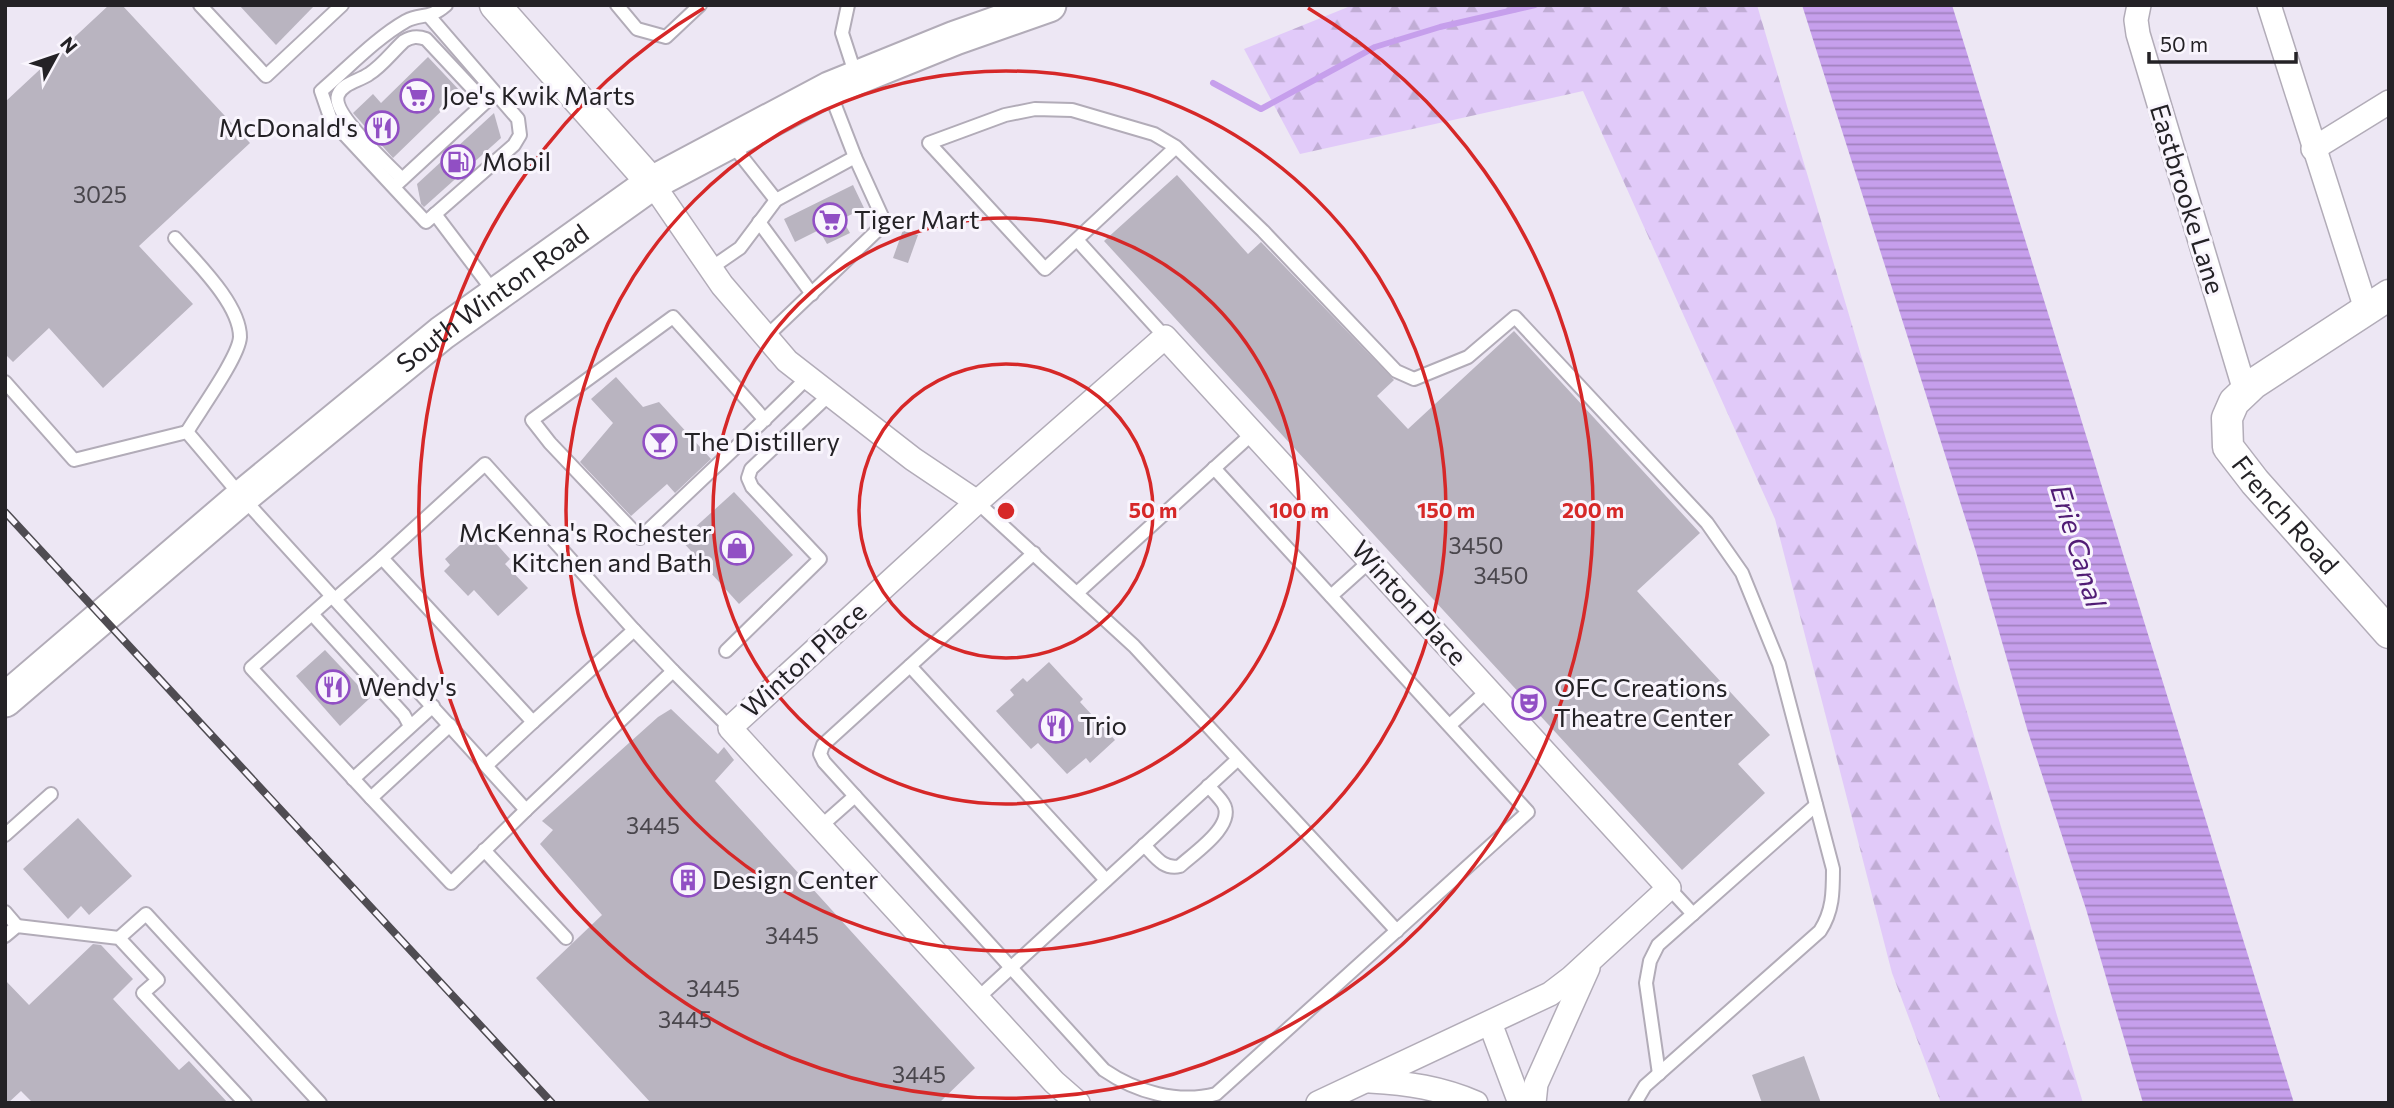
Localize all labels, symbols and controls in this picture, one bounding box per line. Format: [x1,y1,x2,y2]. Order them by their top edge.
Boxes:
north arrow [21,21,91,91]
scale bar [2149,21,2296,65]
text: 50 m [2160,31,2208,56]
text: N [56,32,83,58]
supermarket icon: Joe's Kwik Marts [398,77,436,115]
place label: Joe's Kwik Marts [442,79,635,110]
street label: Eastbrooke Lane [2145,100,2232,297]
restaurant icon: McDonald's [363,109,401,147]
place label: McDonald's [218,111,358,142]
fuel station icon: Mobil [439,143,477,181]
place label: Mobil [482,145,551,176]
house number: 3025 [73,180,127,208]
supermarket icon: Tiger Mart [811,201,849,239]
place label: Tiger Mart [854,203,980,234]
street label: South Winton Road [389,216,594,378]
bar icon: The Distillery [641,423,679,461]
place label: The Distillery [684,425,840,456]
street label: French Road [2226,449,2346,579]
water label: Erie Canal [2044,480,2114,612]
text: 50 m [1129,497,1177,522]
text: 100 m [1269,497,1329,522]
text: 150 m [1417,497,1475,522]
text: 200 m [1562,497,1624,522]
centre of rings [994,499,1018,523]
place label: McKenna's Rochester Kitchen and Bath [459,516,712,577]
shop icon: McKenna's Rochester Kitchen and Bath [718,529,756,567]
house number: 3450 [1448,531,1504,559]
street label: Winton Place [1346,533,1474,671]
house number: 3450 [1473,561,1529,589]
street label: Winton Place [734,595,872,723]
restaurant icon: Wendy's [314,668,352,706]
place label: Wendy's [358,670,457,701]
place label: OFC Creations Theatre Center [1554,671,1733,732]
theatre icon: OFC Creations Theatre Center [1510,684,1548,722]
restaurant icon: Trio [1037,707,1075,745]
place label: Trio [1080,709,1127,740]
house number: 3445 [626,811,680,839]
building icon: Design Center [669,861,707,899]
place label: Design Center [712,863,878,894]
house number: 3445 [765,921,819,949]
house number: 3445 [686,974,740,1002]
house number: 3445 [658,1005,712,1033]
house number: 3445 [892,1060,946,1088]

